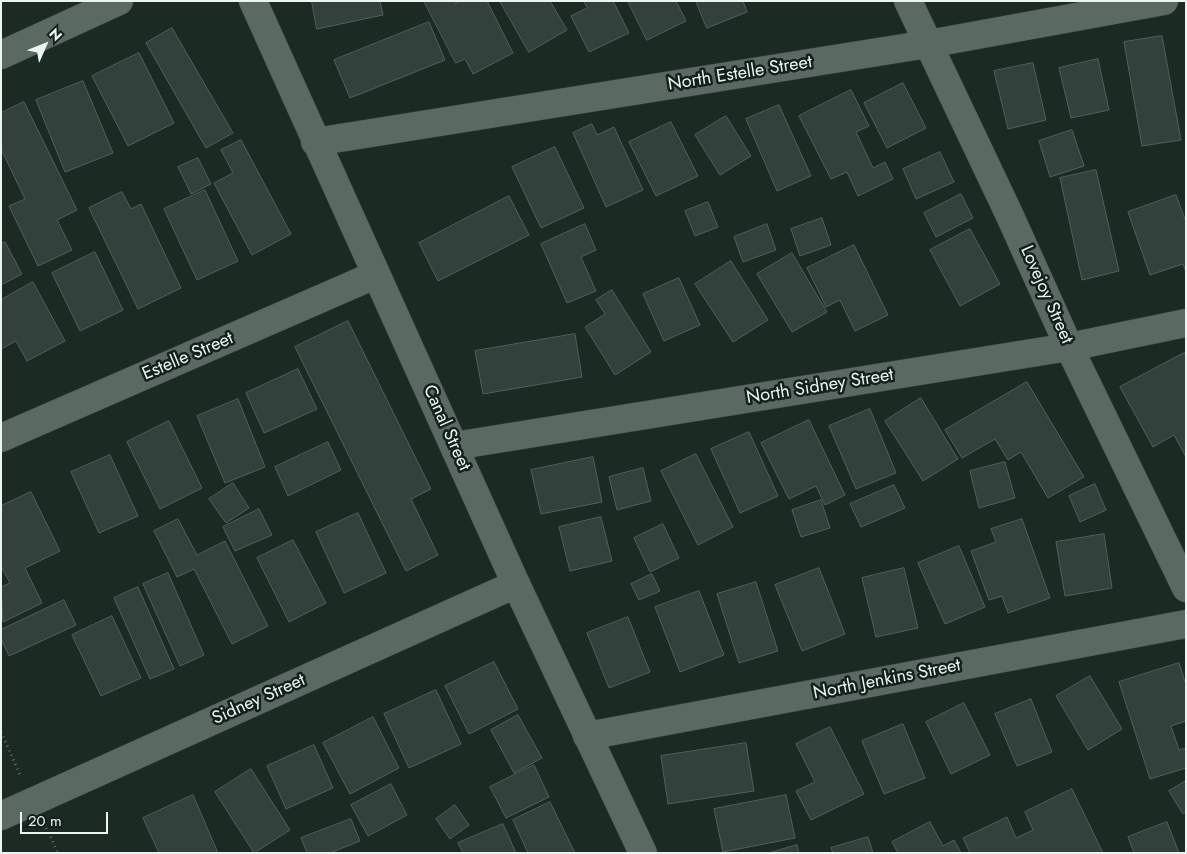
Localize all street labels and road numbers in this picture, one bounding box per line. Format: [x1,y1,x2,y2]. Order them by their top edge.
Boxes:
street label: North Estelle Street [666,52,814,96]
street label: Lovejoy Street [1015,243,1077,347]
street label: Estelle Street [139,328,237,386]
street label: North Sidney Street [745,365,895,409]
street label: Canal Street [418,382,474,474]
street label: North Jenkins Street [811,655,963,705]
street label: Sidney Street [209,670,309,730]

